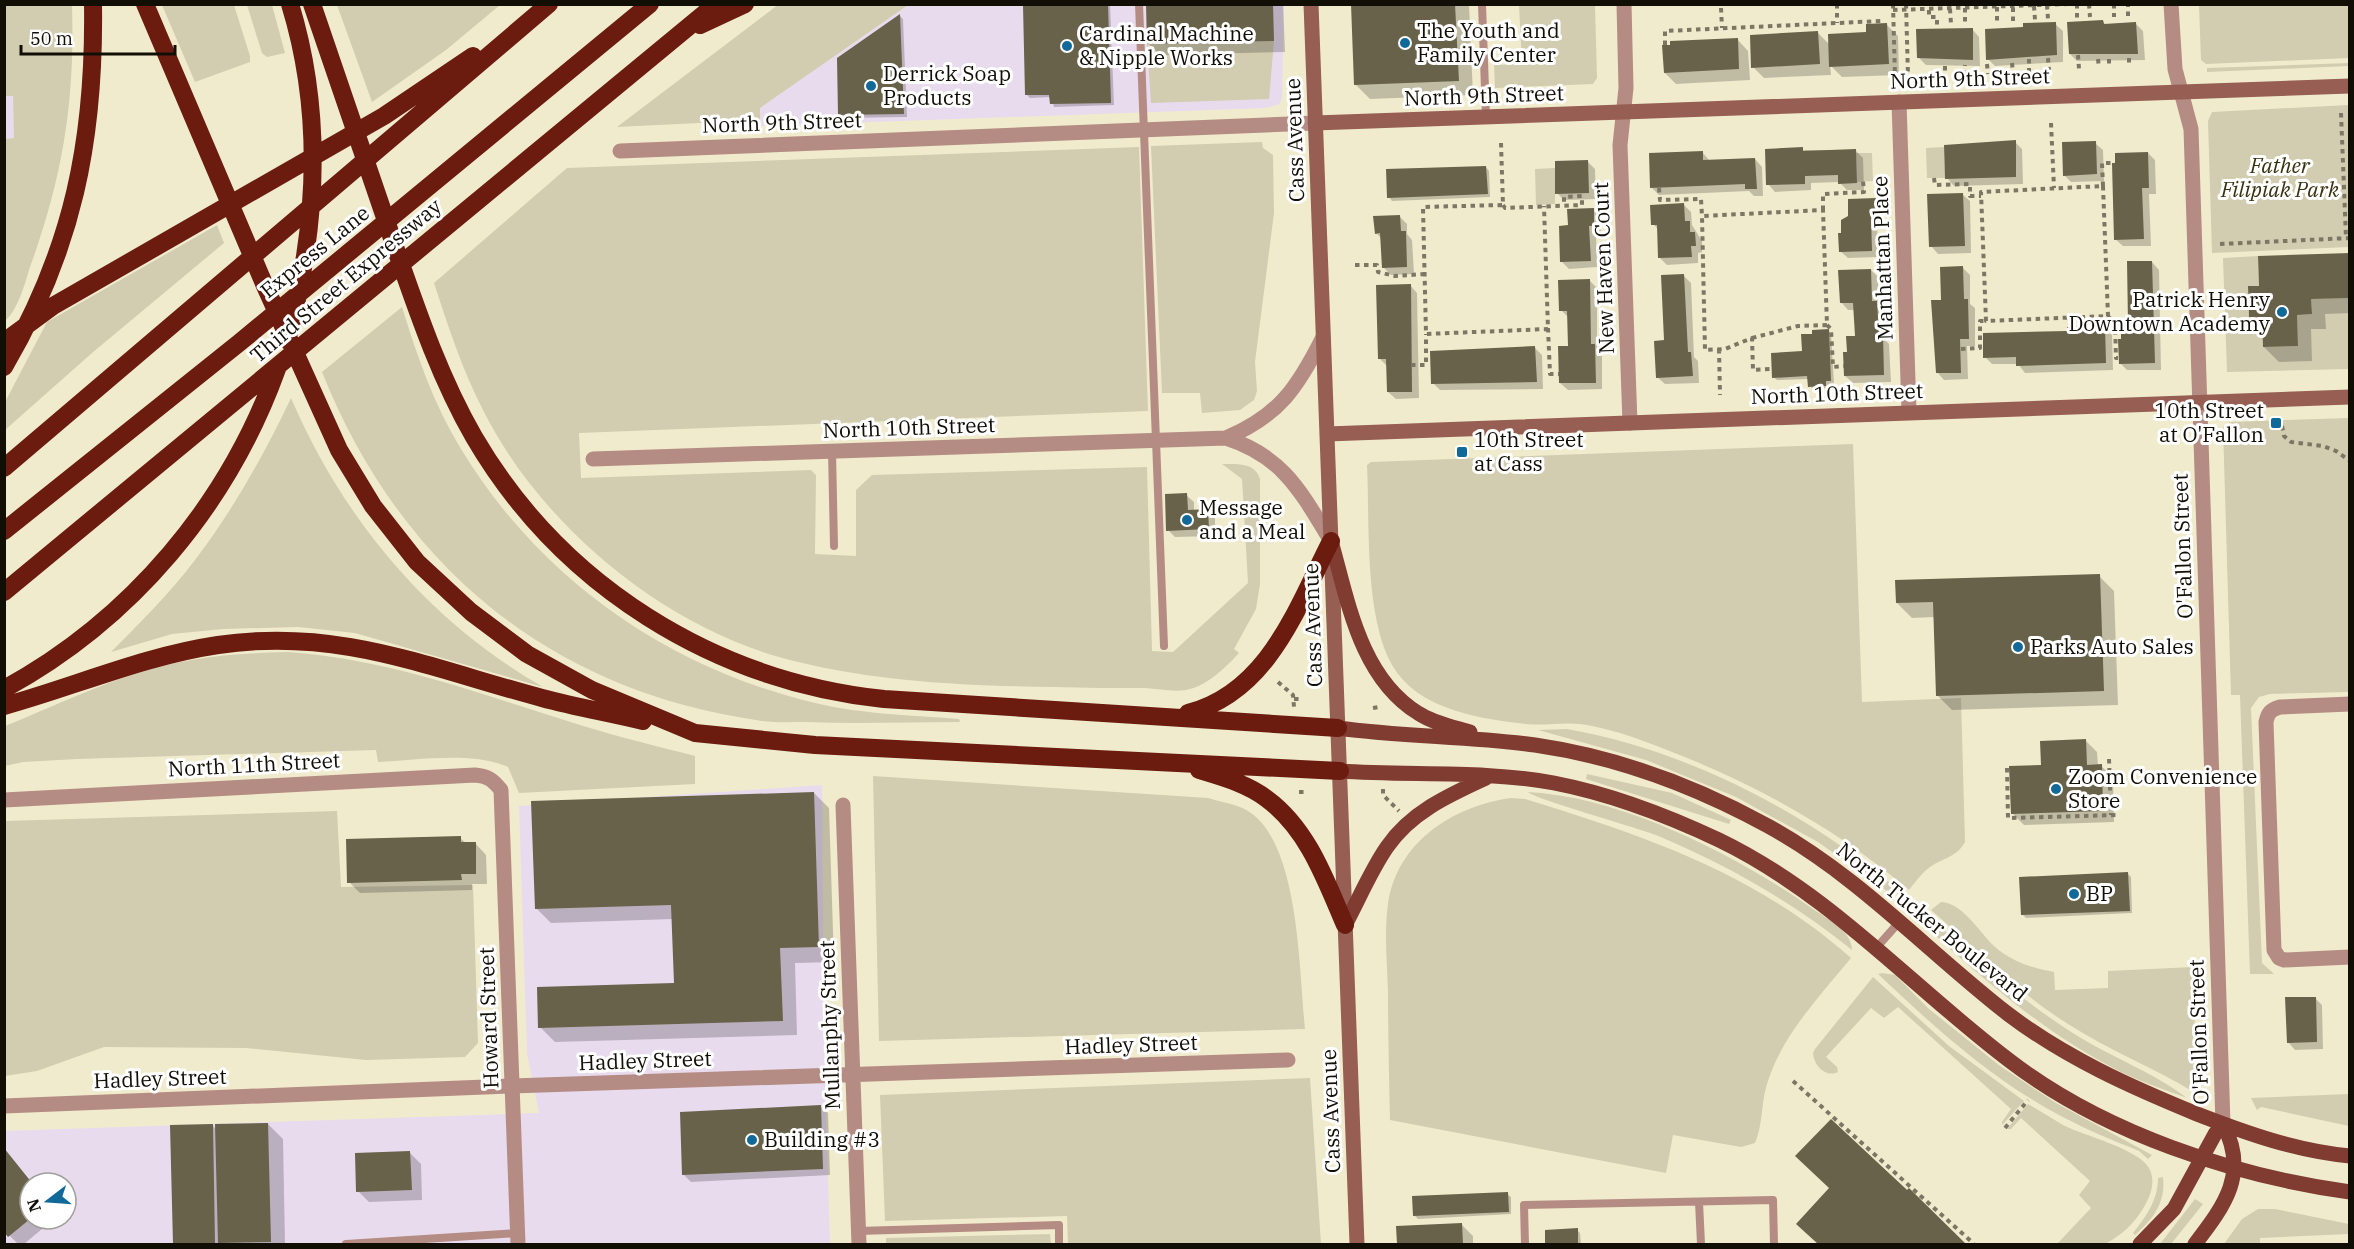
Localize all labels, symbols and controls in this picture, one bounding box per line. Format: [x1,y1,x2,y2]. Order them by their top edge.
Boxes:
place label: The Youth and Family Center [1417,16,1560,68]
scale bar [21,18,176,56]
place label: Cardinal Machine & Nipple Works [1079,19,1254,71]
text: 50 m [30,27,73,50]
marker: The Youth and Family Center [1398,36,1412,50]
marker: Cardinal Machine & Nipple Works [1060,39,1074,53]
place label: Derrick Soap Products [883,59,1011,111]
street label: North 9th Street [1890,61,2050,95]
street label: Cass Avenue [1278,78,1310,202]
street label: North 9th Street [1404,78,1564,112]
marker: Derrick Soap Products [864,79,878,93]
street label: North 9th Street [702,105,862,139]
park label: Father Filipiak Park [2220,151,2340,203]
street label: Manhattan Place [1865,175,1899,341]
street label: New Haven Court [1586,182,1620,355]
street label: Third Street Expressway [244,191,448,369]
street label: Express Lane [254,199,375,304]
place label: Patrick Henry Downtown Academy [2069,285,2271,337]
marker: Patrick Henry Downtown Academy [2275,305,2289,319]
street label: North 10th Street [1750,376,1924,410]
place label: 10th Street at O'Fallon [2154,396,2264,448]
street label: North 10th Street [822,410,996,444]
marker: 10th Street at O'Fallon [2269,416,2283,430]
place label: 10th Street at Cass [1474,425,1584,477]
marker: 10th Street at Cass [1455,445,1469,459]
street label: O'Fallon Street [2165,473,2199,619]
place label: Message and a Meal [1199,493,1305,545]
marker: Message and a Meal [1180,513,1194,527]
street label: Cass Avenue [1296,563,1328,687]
place label: Parks Auto Sales [2030,632,2194,660]
marker: Parks Auto Sales [2011,640,2025,654]
street label: North 11th Street [167,746,341,782]
place label: Zoom Convenience Store [2068,762,2257,814]
marker: Zoom Convenience Store [2049,782,2063,796]
street label: North Tucker Boulevard [1831,835,2034,1007]
place label: BP [2086,879,2113,907]
marker: BP [2067,887,2081,901]
street label: Mullanphy Street [812,940,846,1110]
street label: Howard Street [472,947,504,1089]
street label: O'Fallon Street [2181,959,2215,1105]
street label: Hadley Street [1064,1028,1198,1060]
street label: Hadley Street [578,1044,712,1076]
street label: Cass Avenue [1314,1049,1346,1173]
street label: Hadley Street [93,1062,227,1094]
place label: Building #3 [764,1125,880,1153]
marker: Building #3 [745,1133,759,1147]
north arrow [18,1171,78,1231]
text: N [22,1196,45,1214]

